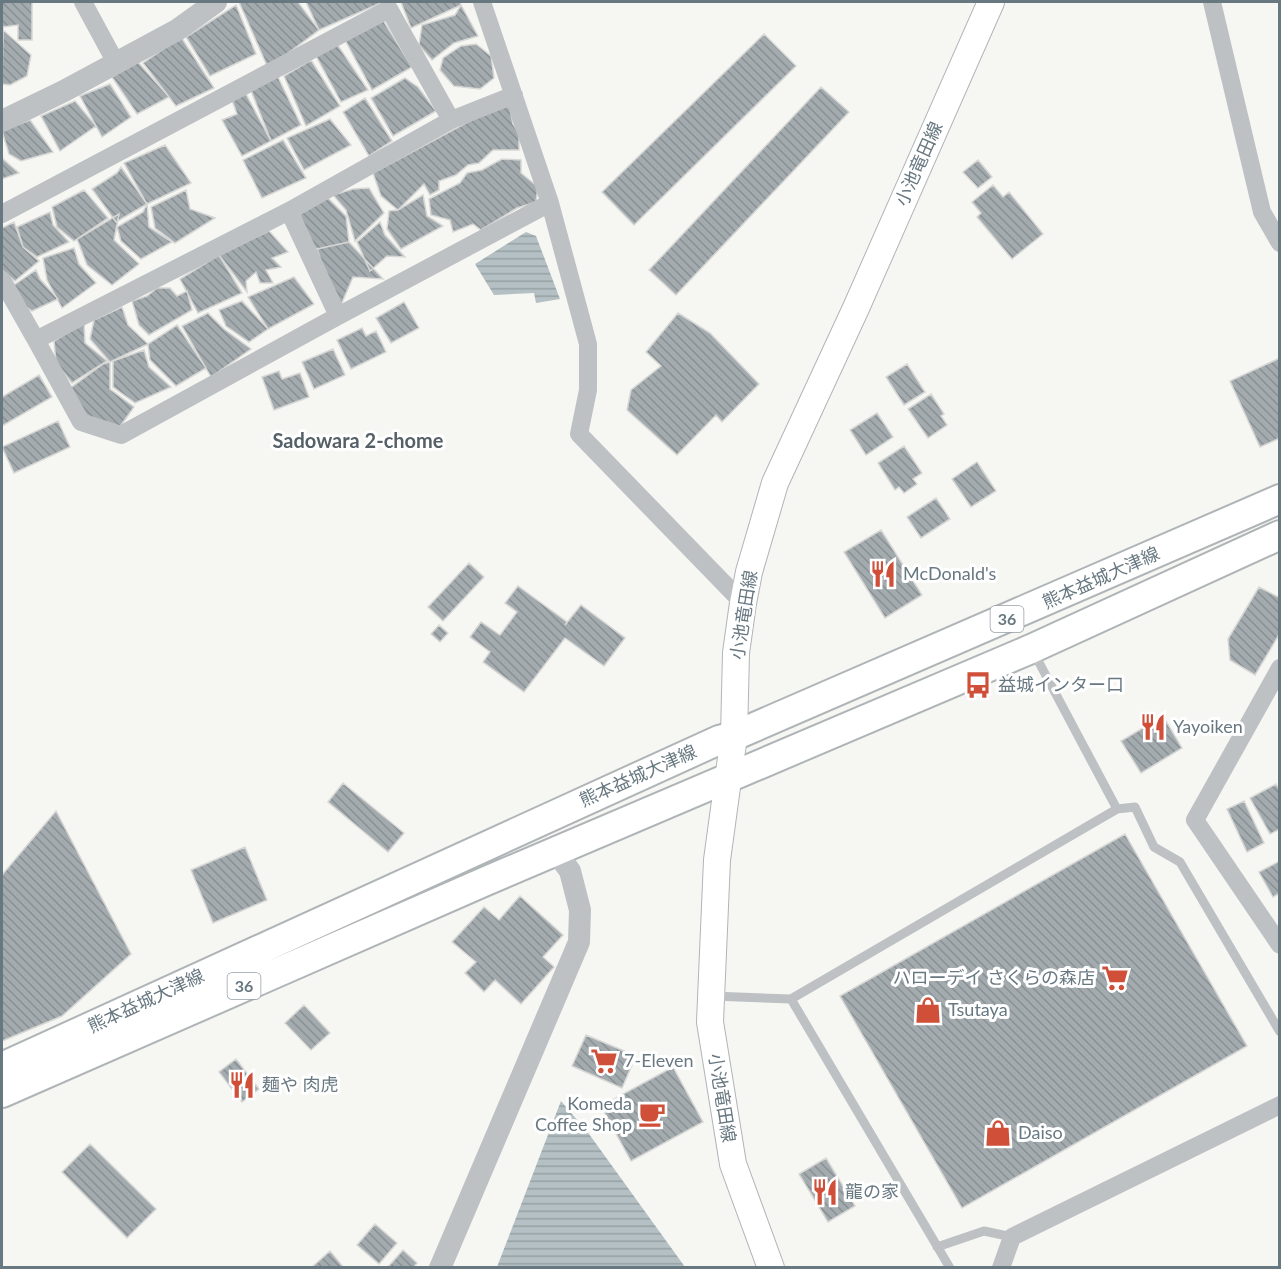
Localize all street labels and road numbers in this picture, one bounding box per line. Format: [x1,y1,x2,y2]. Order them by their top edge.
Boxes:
street label: 小池竜田線 [890,118,946,209]
street label: 熊本益城大津線 [1039,541,1163,613]
street label: 小池竜田線 [725,569,761,661]
road number: 36 [990,606,1024,632]
street label: 熊本益城大津線 [576,739,700,811]
street label: 熊本益城大津線 [84,963,207,1037]
road number: 36 [228,973,260,999]
street label: 小池竜田線 [705,1052,741,1144]

